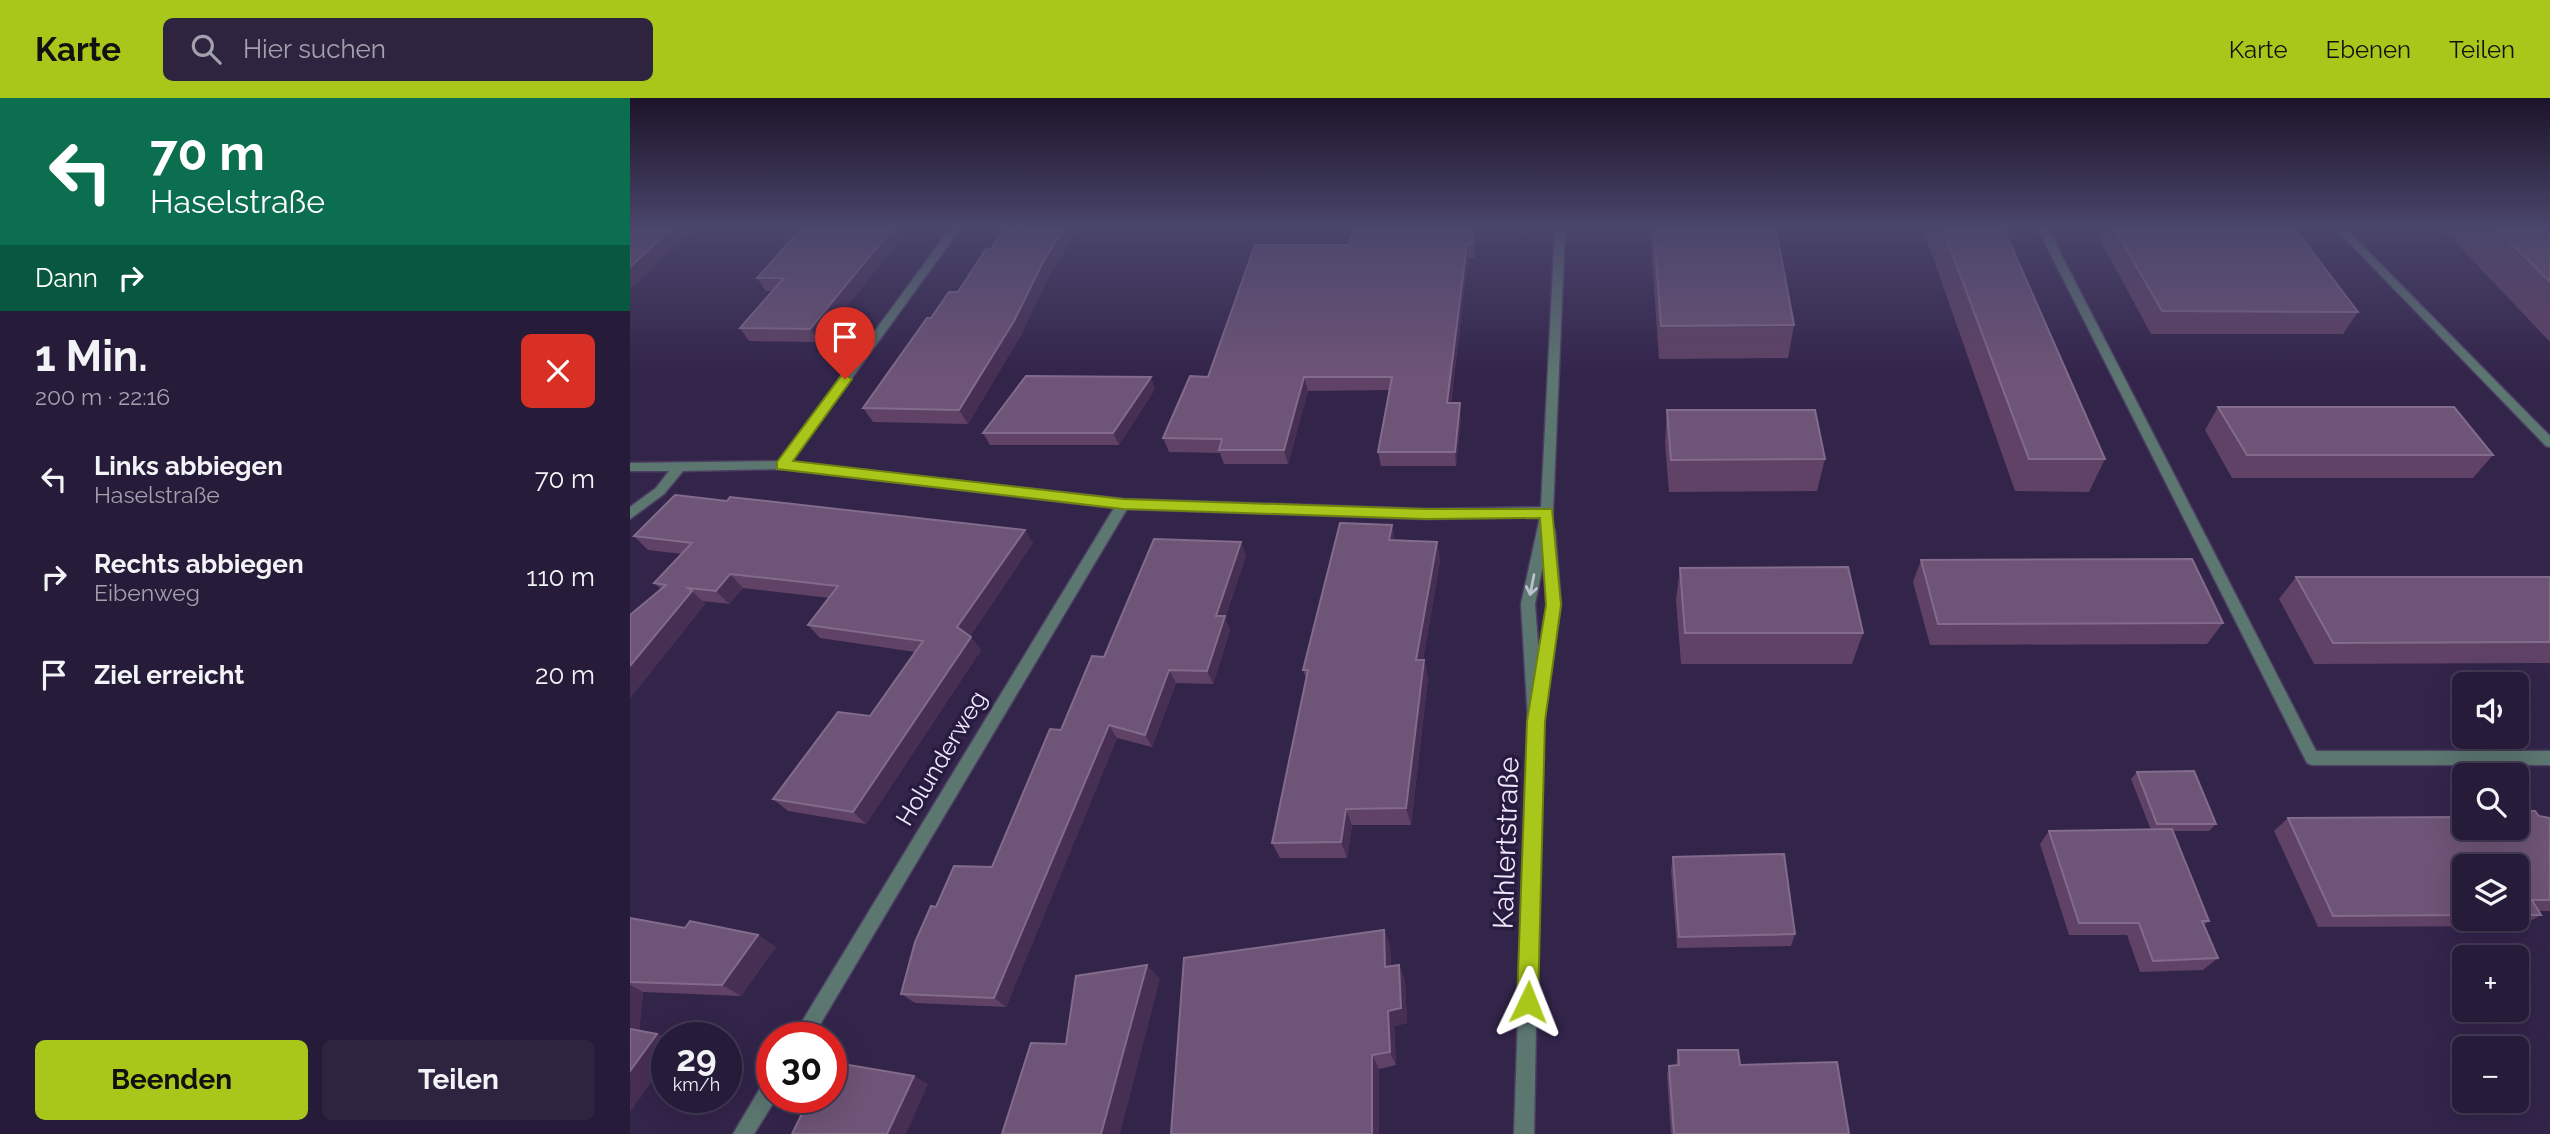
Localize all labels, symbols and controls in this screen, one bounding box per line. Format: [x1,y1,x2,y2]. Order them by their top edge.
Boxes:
search box [163,18,653,81]
text: Karte [35,30,121,69]
icon: search [187,30,225,68]
text: Hier suchen [243,34,386,64]
text: Karte [2229,35,2288,64]
text: Ebenen [2326,35,2411,64]
text: Teilen [2449,35,2515,64]
text: 70 m [150,124,265,181]
icon: left [35,126,126,217]
text: Haselstraße [150,183,325,220]
icon: right [112,259,150,297]
text: Dann [35,263,98,293]
pin [815,307,875,379]
icon: arrive [826,318,864,356]
text: 1 Min. [35,332,148,381]
button: close [521,334,595,408]
text: 200 m · 22:16 [35,383,170,410]
text: Links abbiegen [94,451,283,481]
icon: left [35,460,73,498]
text: 70 m [535,464,595,494]
text: Haselstraße [94,481,220,508]
text: Rechts abbiegen [94,549,304,579]
icon: right [35,558,73,596]
text: 110 m [526,562,595,592]
one-way arrow [1524,573,1538,596]
text: Eibenweg [94,579,200,606]
icon: arrive [35,656,73,694]
text: Ziel erreicht [94,660,244,690]
text: 20 m [535,660,595,690]
map controls [2452,672,2529,1113]
button: sound [2452,672,2529,749]
street label: Holunderweg [889,685,993,831]
street label: Kahlertstraße [1486,756,1526,930]
button: search [2452,763,2529,840]
button: layers [2452,854,2529,931]
button: + [2452,945,2529,1022]
position arrow [1491,965,1565,1039]
speed limit sign: 30 [756,1022,847,1113]
button: − [2452,1036,2529,1113]
text: 29 [676,1038,717,1079]
button: Beenden [35,1040,308,1120]
button: Teilen [322,1040,595,1120]
text: km/h [673,1074,720,1095]

